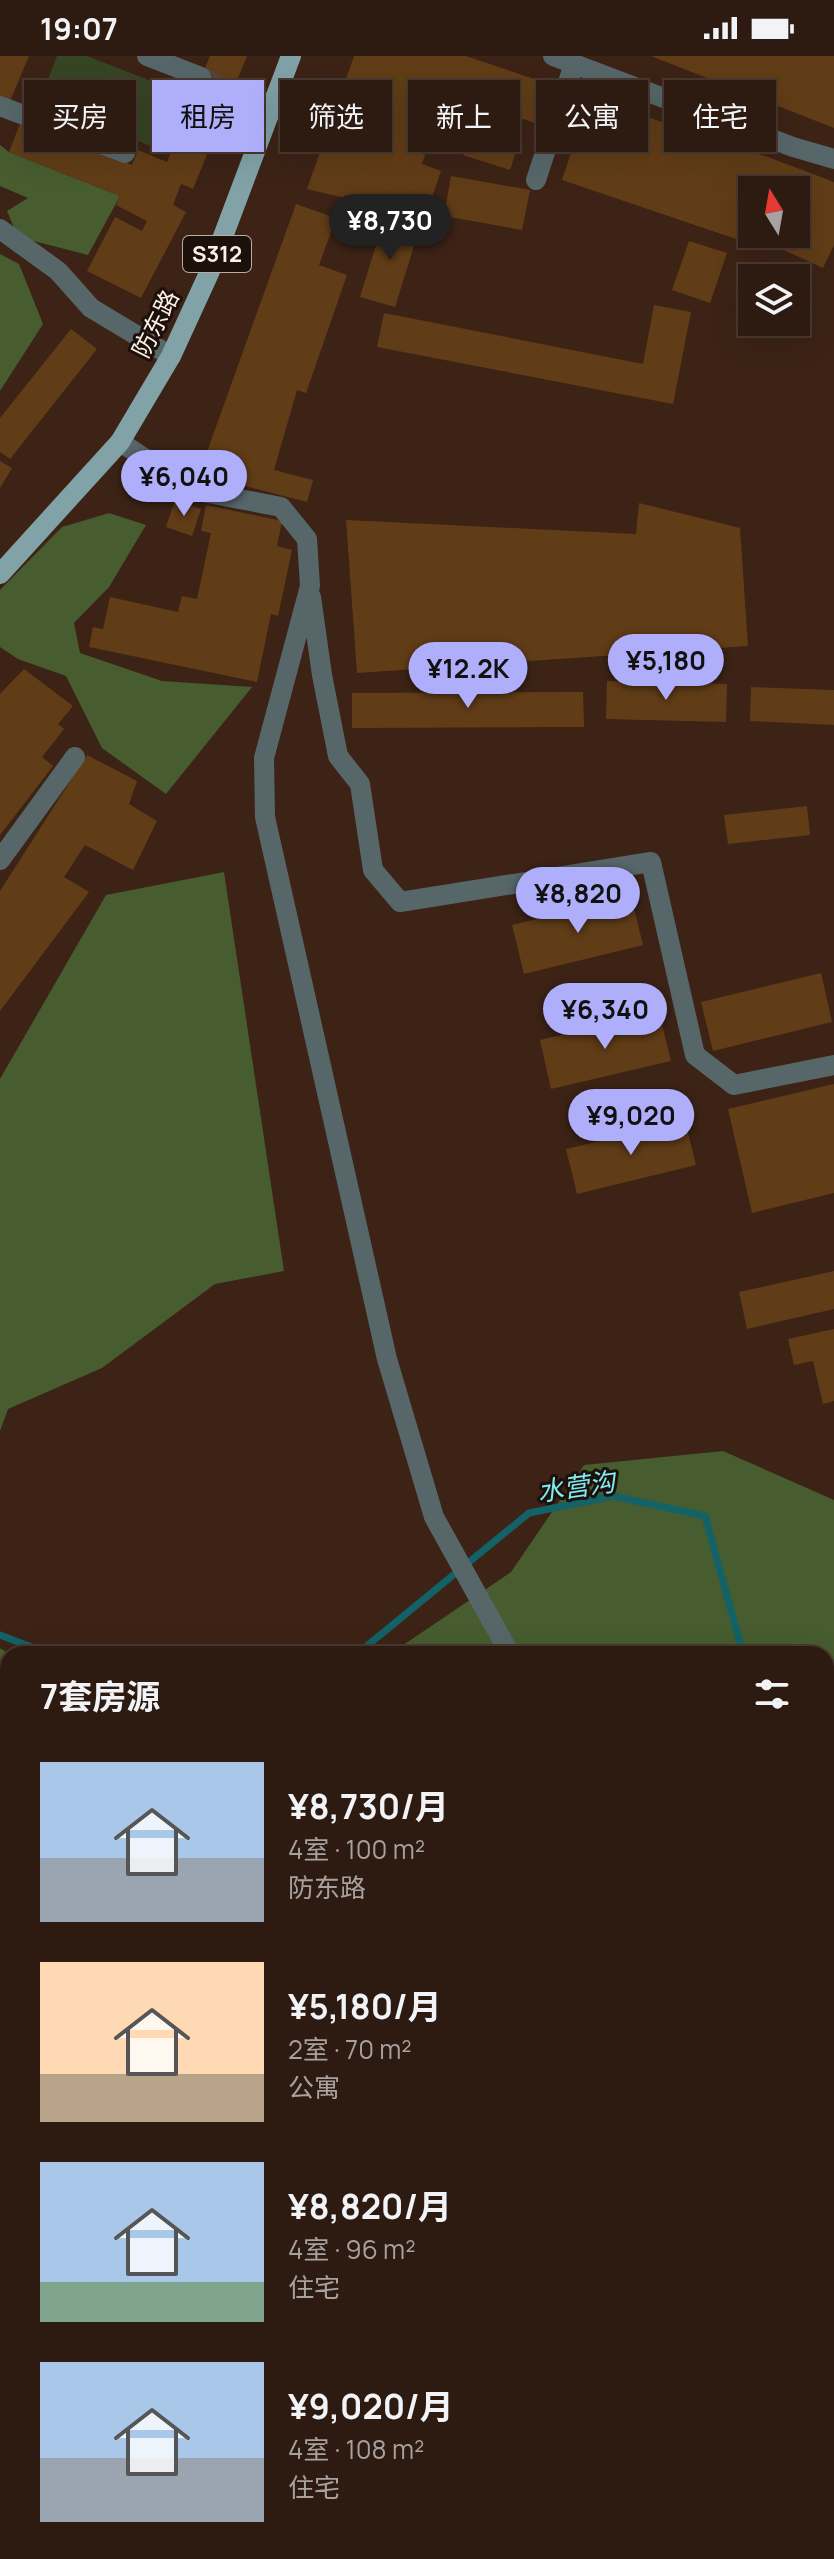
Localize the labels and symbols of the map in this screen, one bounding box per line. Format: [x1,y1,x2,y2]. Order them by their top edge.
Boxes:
north arrow [738,176,810,248]
pin: ¥8,730 [325,194,455,262]
road number: S312 [183,236,251,272]
street label: 防东路 [124,284,186,363]
pin: ¥6,040 [119,450,249,518]
pin: ¥5,180 [601,634,731,702]
pin: ¥12.2K [403,642,533,710]
pin: ¥8,820 [513,867,643,935]
pin: ¥6,340 [540,983,670,1051]
pin: ¥9,020 [566,1089,696,1157]
water label: 水营沟 [535,1462,620,1509]

